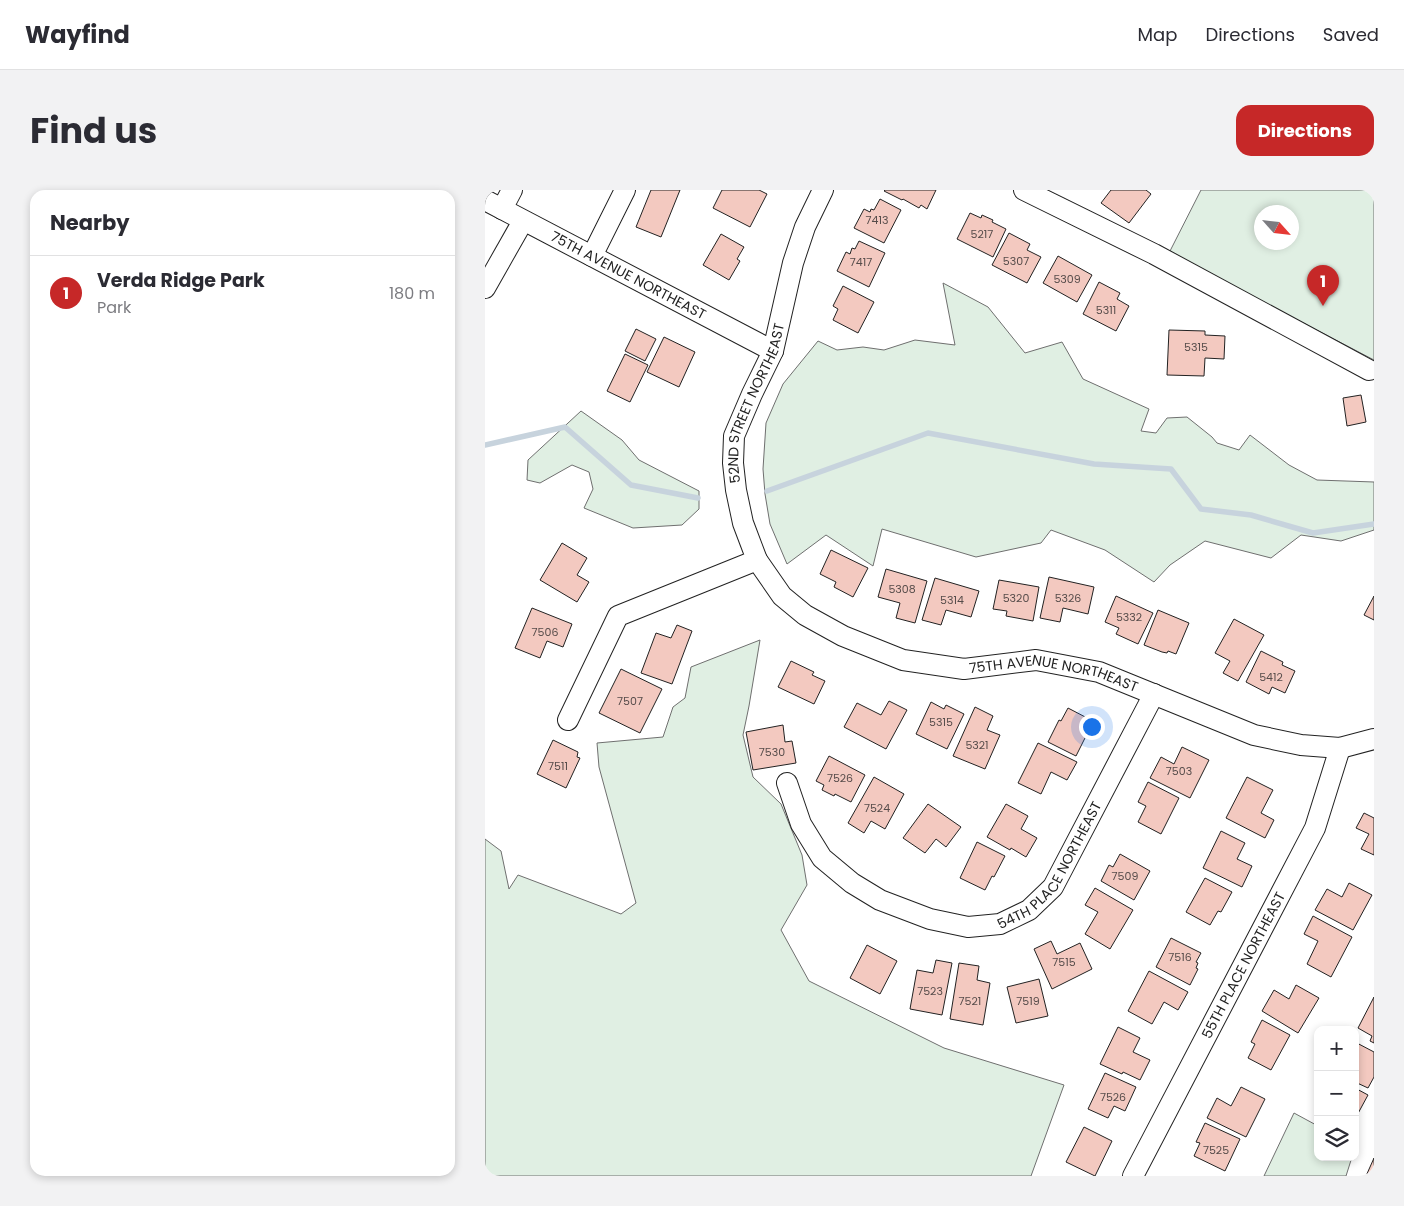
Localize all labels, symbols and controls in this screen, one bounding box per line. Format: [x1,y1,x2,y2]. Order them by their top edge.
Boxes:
text: Wayfind [25,18,130,51]
text: Map [1138,22,1177,47]
text: Directions [1205,22,1295,47]
text: Saved [1323,22,1379,47]
button: Directions [1236,105,1374,156]
text: Find us [30,106,157,155]
north arrow [1254,205,1299,250]
text: Nearby [50,208,130,237]
house number: 7413 [866,212,888,228]
street label: 75TH AVENUE NORTHEAST [547,226,710,324]
house number: 5217 [971,226,993,242]
house number: 5307 [1003,253,1029,269]
house number: 7417 [850,254,872,270]
pin: 1 [1307,265,1339,306]
text: Verda Ridge Park [97,267,265,294]
house number: 5309 [1053,271,1081,287]
text: 1 [63,282,69,305]
text: 180 m [389,282,435,305]
text: Park [97,296,131,319]
house number: 5311 [1096,302,1116,318]
street label: 52ND STREET NORTHEAST [723,321,789,484]
house number: 5315 [1184,339,1208,355]
house number: 5308 [888,581,916,597]
house number: 5320 [1003,590,1029,606]
house number: 5326 [1055,590,1081,606]
house number: 5314 [940,592,964,608]
house number: 5332 [1116,609,1142,625]
house number: 7506 [532,624,558,640]
street label: 75TH AVENUE NORTHEAST [968,649,1142,697]
house number: 5412 [1259,669,1283,685]
house number: 7507 [617,693,643,709]
house number: 5315 [929,714,953,730]
your location [1079,714,1105,740]
house number: 5321 [965,737,989,753]
house number: 7530 [759,744,785,760]
house number: 7511 [548,758,568,774]
house number: 7503 [1166,763,1192,779]
house number: 7526 [827,770,853,786]
street label: 54TH PLACE NORTHEAST [994,797,1106,934]
house number: 7524 [864,800,890,816]
house number: 7509 [1112,868,1138,884]
street label: 55TH PLACE NORTHEAST [1197,888,1290,1042]
house number: 7516 [1168,949,1192,965]
house number: 7515 [1052,954,1076,970]
house number: 7523 [917,983,943,999]
house number: 7521 [959,993,981,1009]
house number: 7519 [1016,993,1040,1009]
map controls [1314,1026,1359,1161]
button: + [1314,1026,1359,1071]
button: − [1314,1071,1359,1116]
house number: 7526 [1100,1089,1126,1105]
button: layers [1314,1116,1359,1161]
house number: 7525 [1203,1142,1229,1158]

